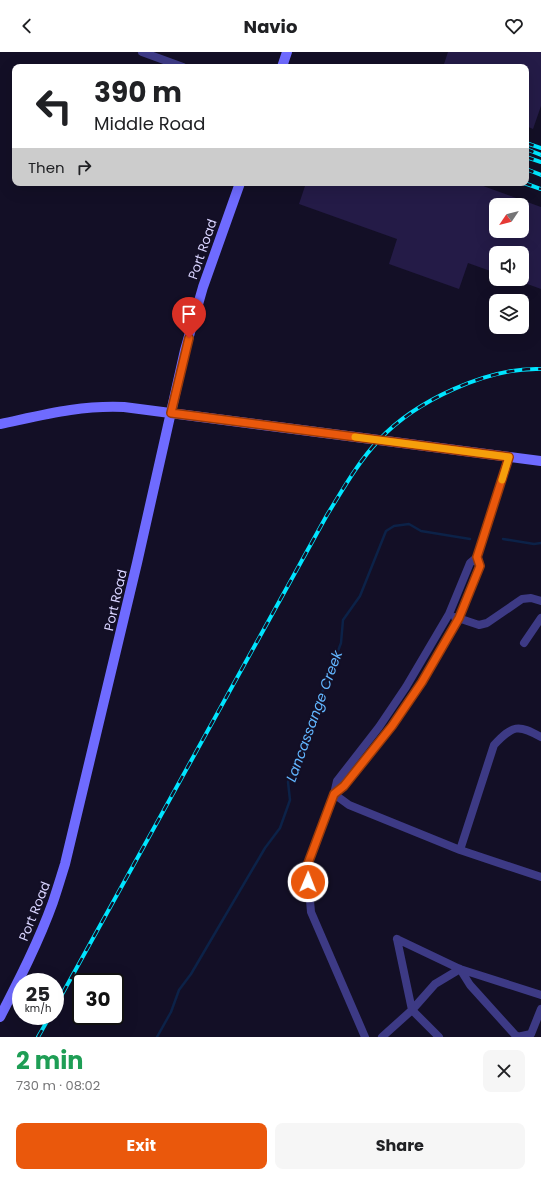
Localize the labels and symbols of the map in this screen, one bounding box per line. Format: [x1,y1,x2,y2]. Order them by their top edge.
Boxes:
north arrow [489,198,529,238]
street label: Port Road [183,216,222,282]
pin [172,297,206,338]
street label: Port Road [99,567,132,633]
water label: Lancassange Creek [281,647,347,784]
position arrow [287,861,329,903]
street label: Port Road [14,879,55,944]
speed limit sign: 30 [72,973,124,1025]

